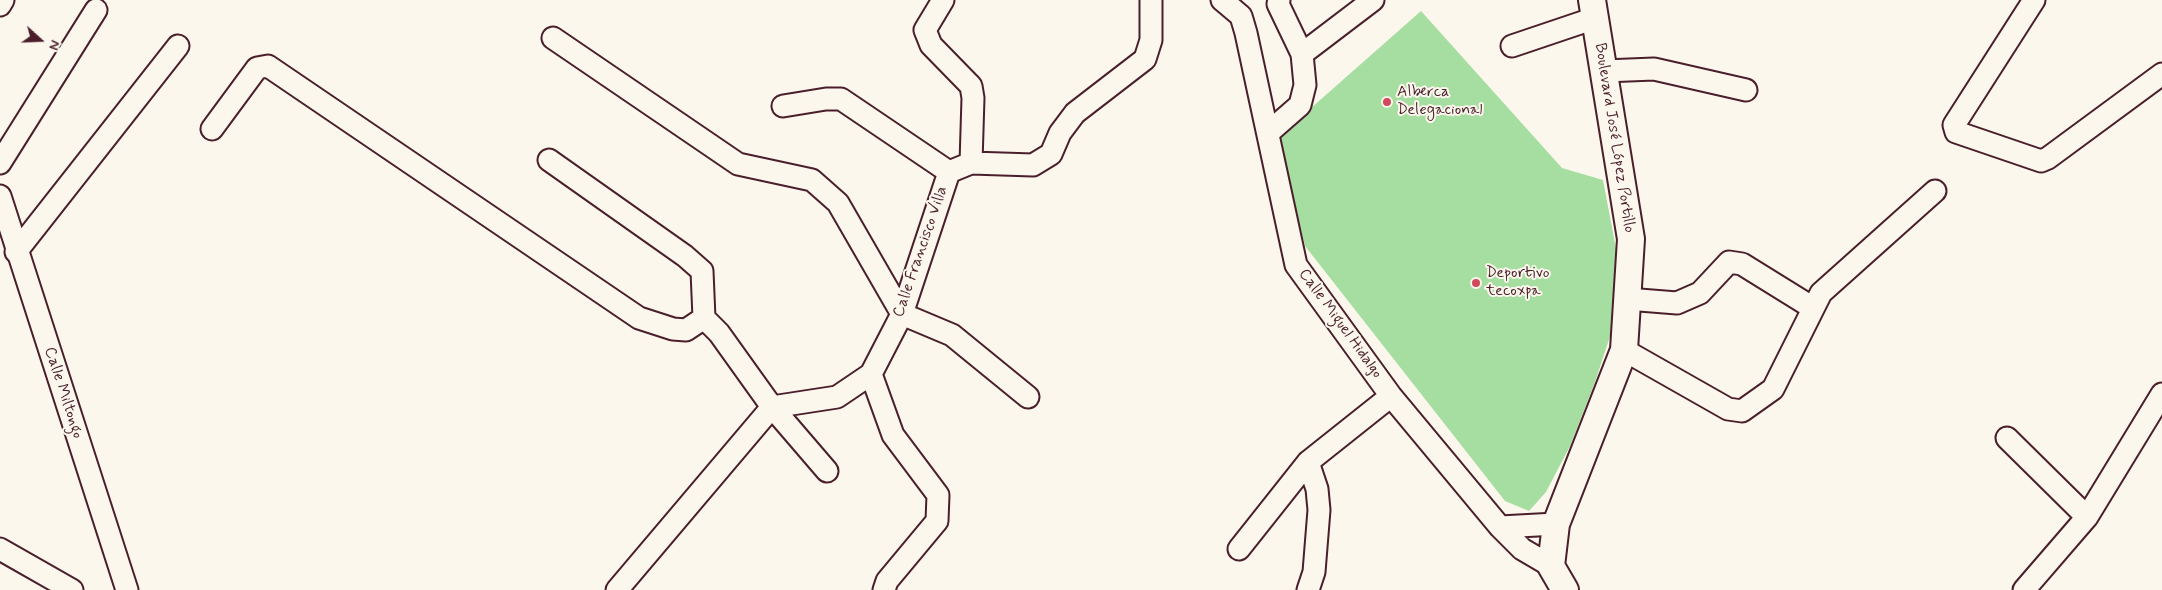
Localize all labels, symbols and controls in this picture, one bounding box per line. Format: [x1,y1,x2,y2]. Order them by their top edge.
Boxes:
north arrow [15,15,65,65]
text: N [44,38,64,53]
street label: Boulevard José López Portillo [1590,42,1638,234]
place label: Alberca Delegacional [1397,83,1483,121]
marker: Alberca Delegacional [1381,96,1393,108]
street label: Calle Francisco Villa [890,184,952,320]
place label: Deportivo tecoxpa [1486,264,1550,302]
street label: Calle Miguel Hidalgo [1294,265,1386,383]
marker: Deportivo tecoxpa [1470,277,1482,289]
street label: Calle Miltongo [39,345,87,441]

